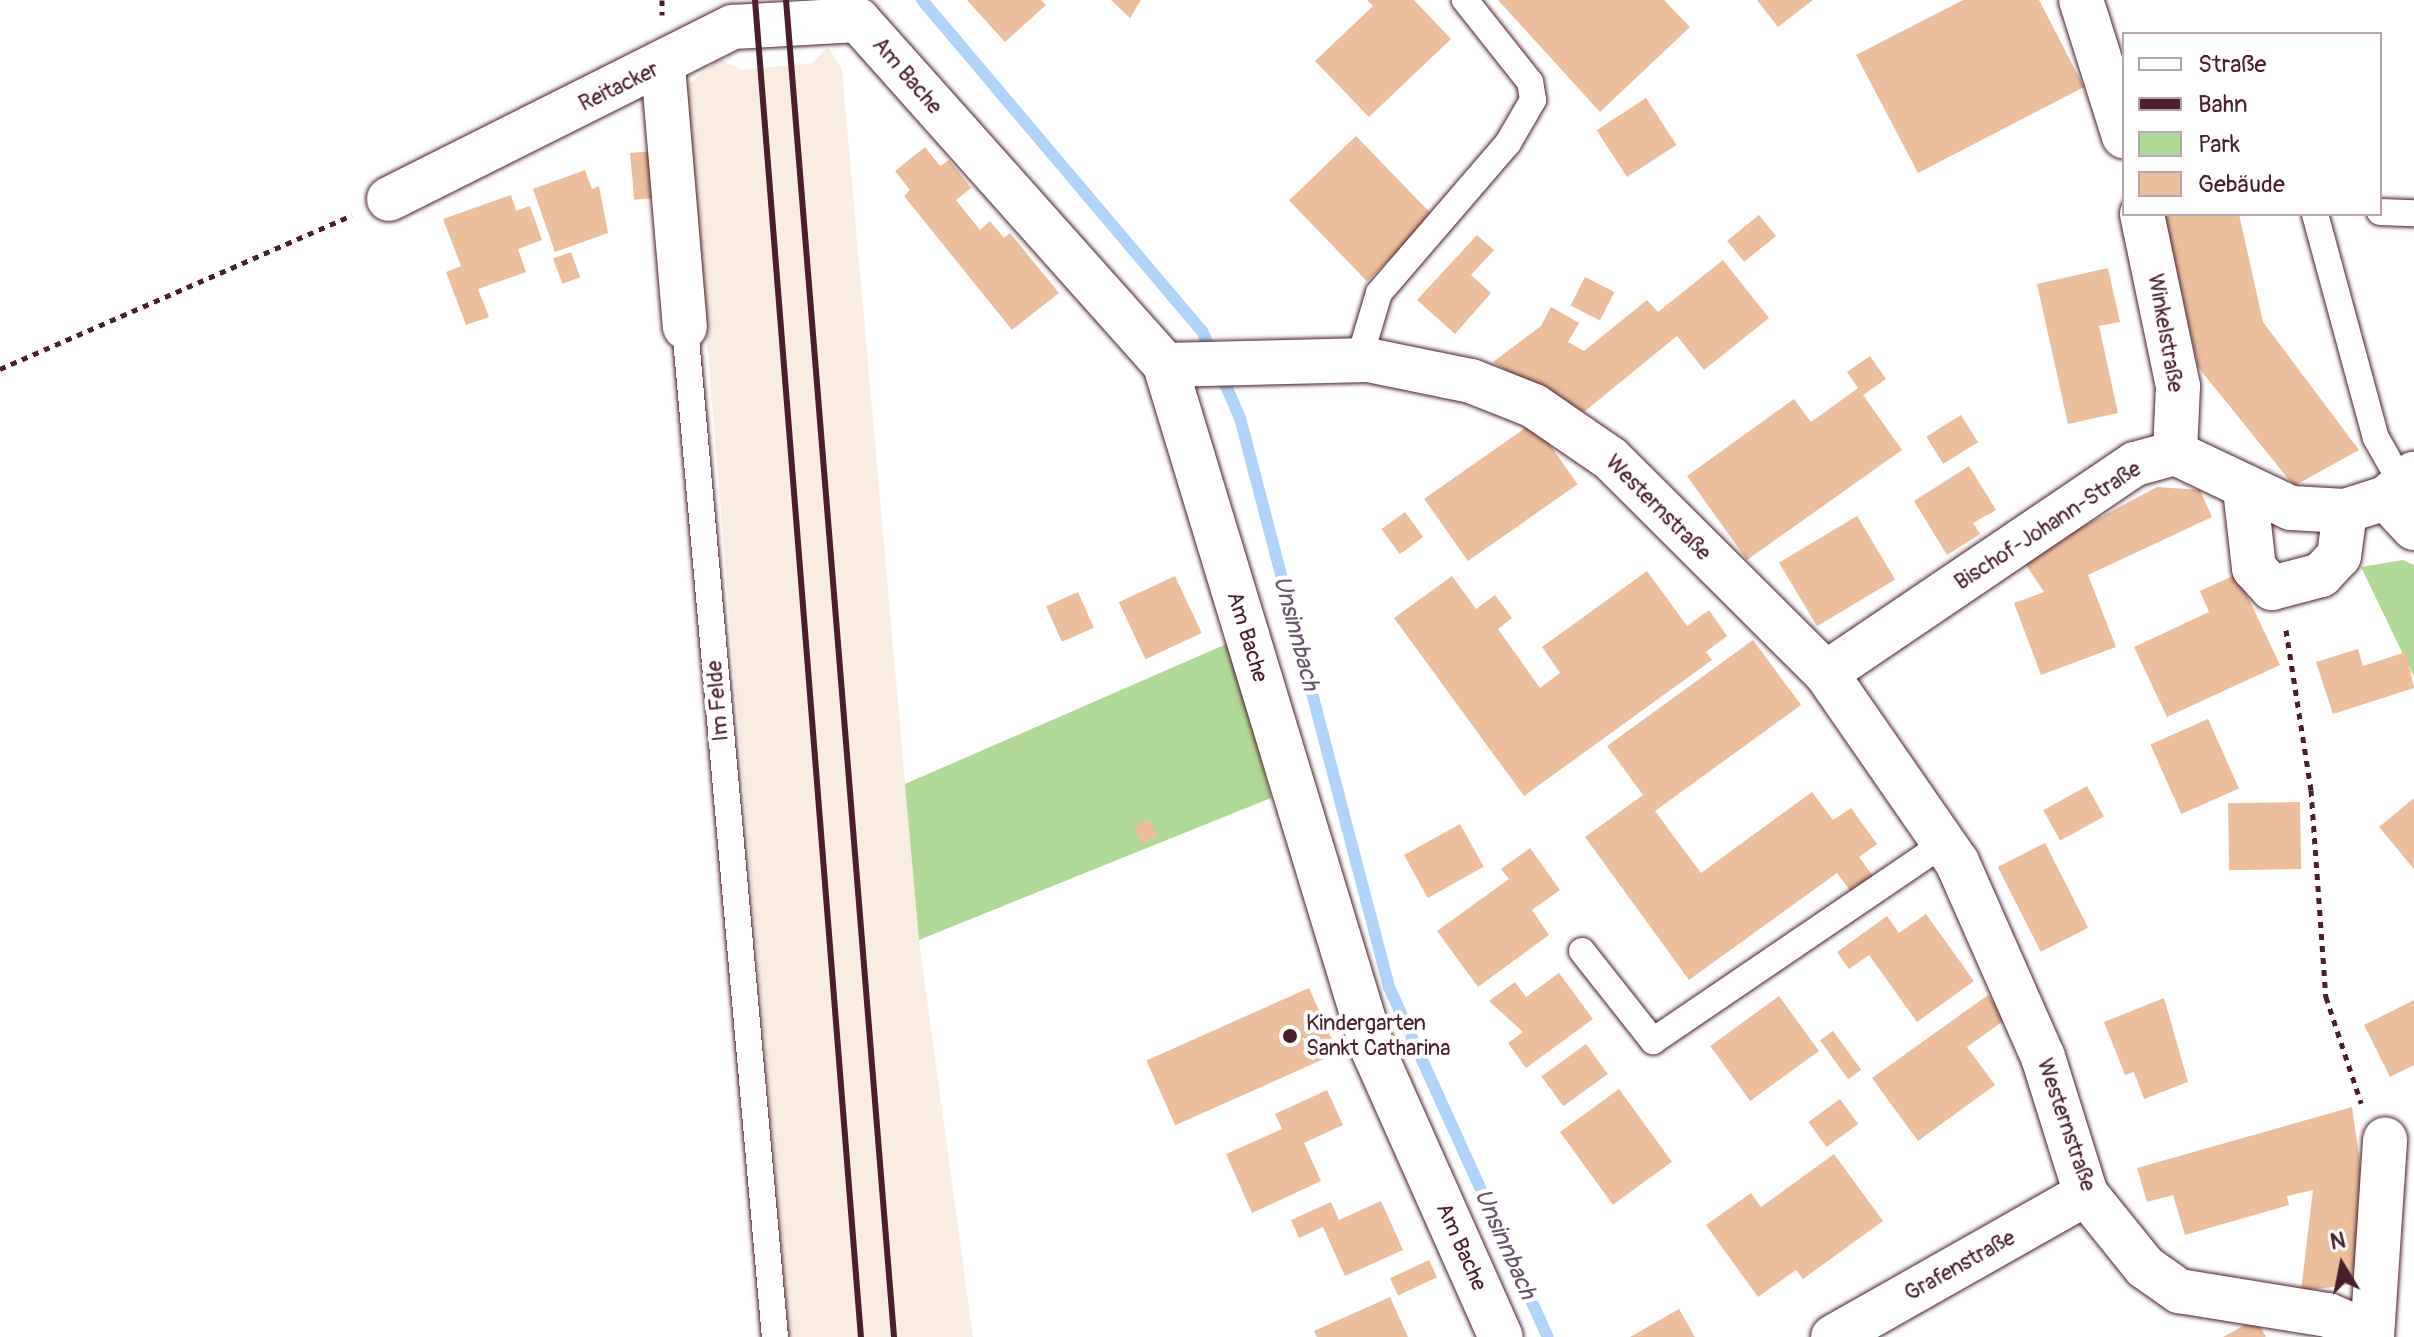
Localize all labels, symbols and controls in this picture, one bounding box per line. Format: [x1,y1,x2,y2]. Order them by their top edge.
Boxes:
street label: Am Bache [866,32,948,120]
legend [2122,32,2382,216]
text: Straße [2198,50,2266,79]
street label: Reitacker [575,56,663,118]
text: Bahn [2198,90,2248,119]
text: Park [2198,130,2240,159]
text: Gebäude [2198,170,2285,199]
street label: Winkelstraße [2142,272,2188,394]
street label: Westernstraße [1600,450,1716,566]
street label: Bischof-Johann-Straße [1950,456,2146,596]
water label: Unsinnbach [1267,573,1325,693]
street label: Am Bache [1221,589,1273,685]
street label: Im Felde [701,659,735,743]
place label: Kindergarten Sankt Catharina [1306,1010,1450,1062]
marker: Kindergarten Sankt Catharina [1281,1027,1299,1045]
street label: Westernstraße [2031,1055,2101,1195]
water label: Unsinnbach [1468,1185,1542,1303]
street label: Am Bache [1430,1199,1492,1295]
street label: Grafenstraße [1900,1225,2020,1307]
north arrow [2302,1225,2382,1305]
text: N [2328,1226,2348,1256]

